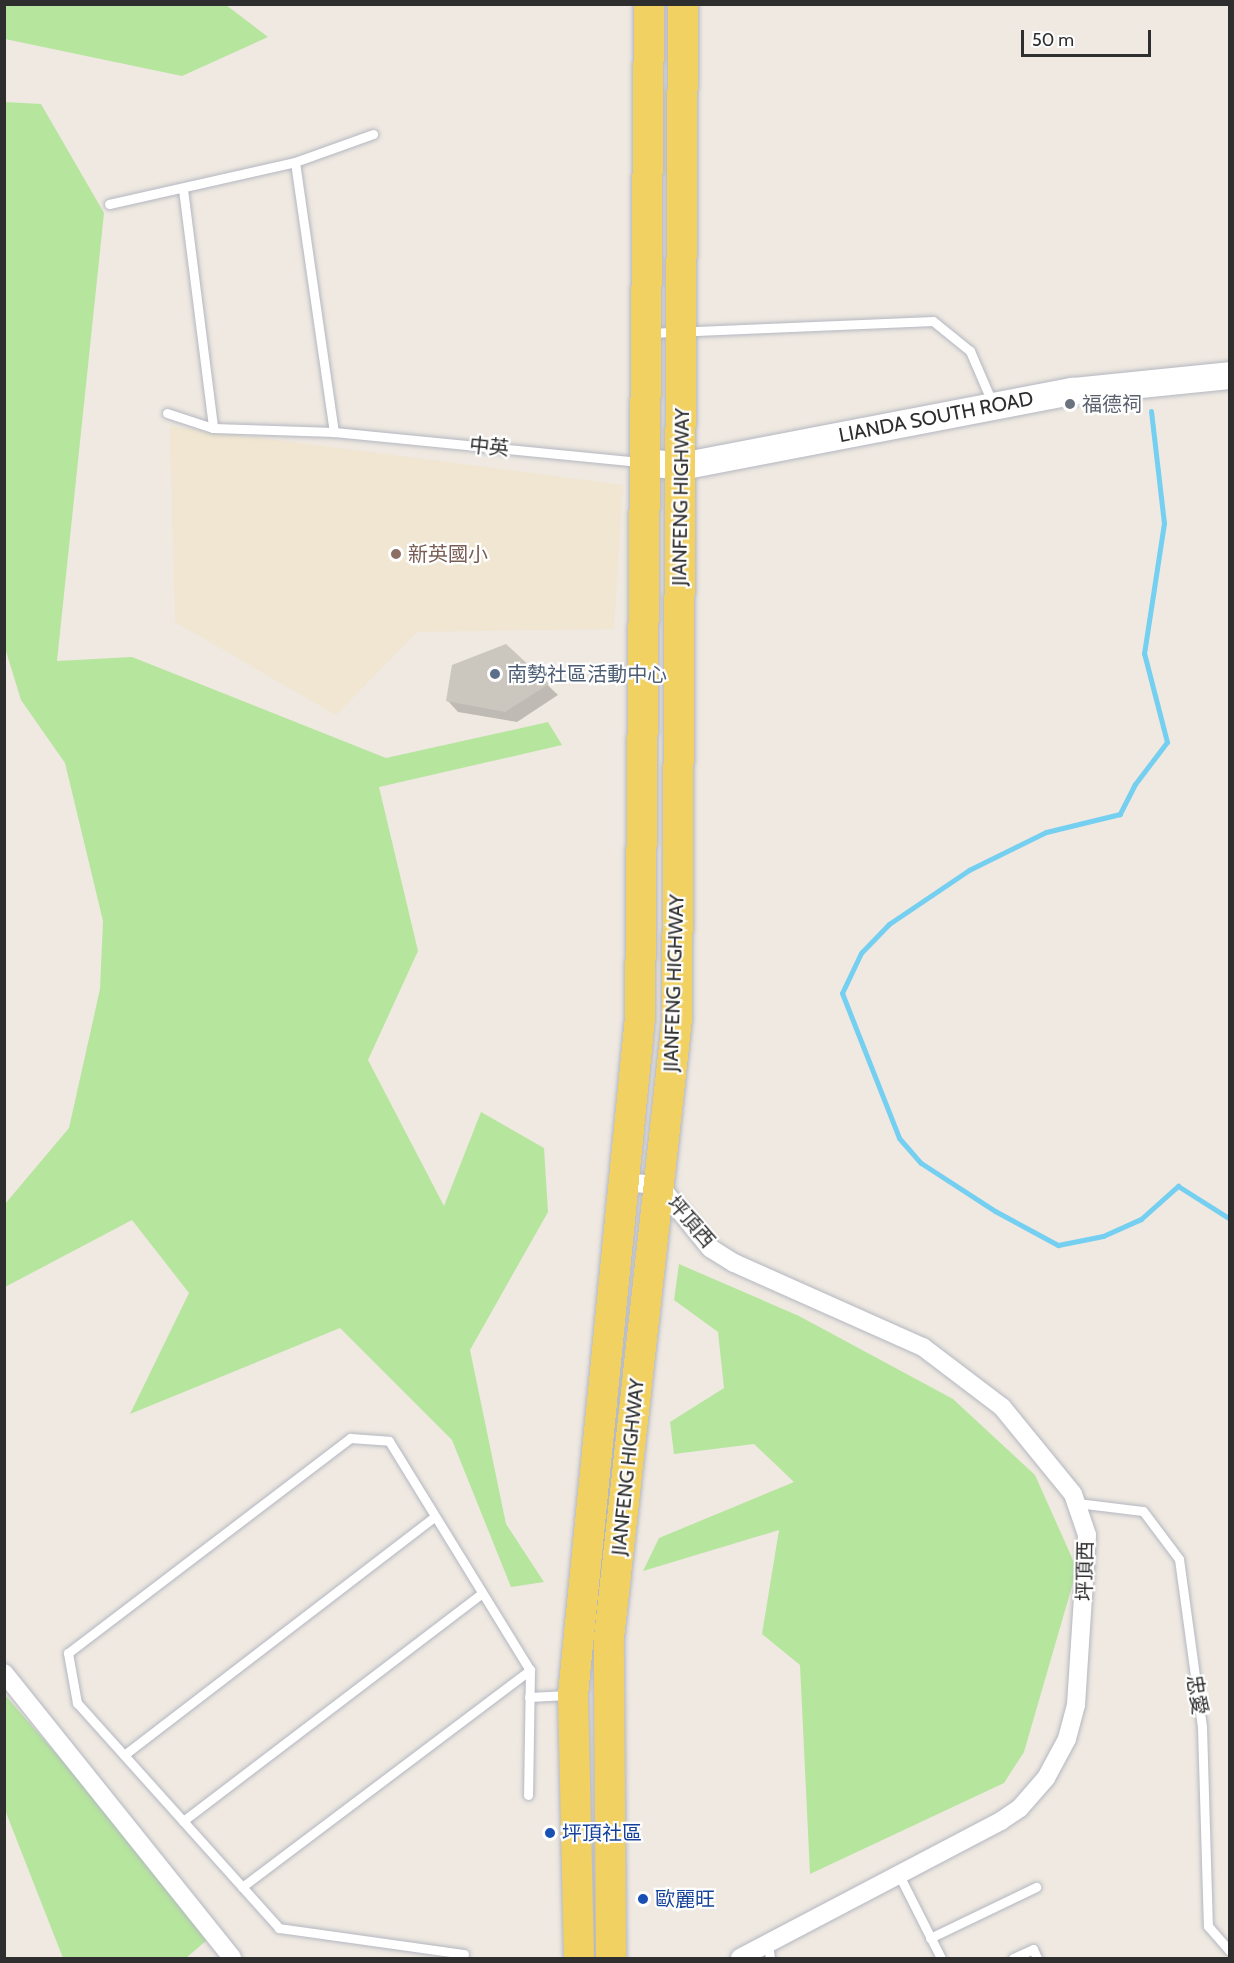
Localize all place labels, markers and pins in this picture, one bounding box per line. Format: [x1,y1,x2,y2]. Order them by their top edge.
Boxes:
place label: 福德祠 [1082,392,1142,416]
marker: 福德祠 [1063,397,1077,411]
place label: 新英國小 [408,542,488,566]
marker: 新英國小 [389,547,403,561]
place label: 南勢社區活動中心 [507,662,667,686]
marker: 南勢社區活動中心 [488,667,502,681]
place label: 坪頂社區 [562,1821,642,1845]
marker: 坪頂社區 [543,1826,557,1840]
place label: 歐麗旺 [655,1887,715,1911]
marker: 歐麗旺 [636,1892,650,1906]

